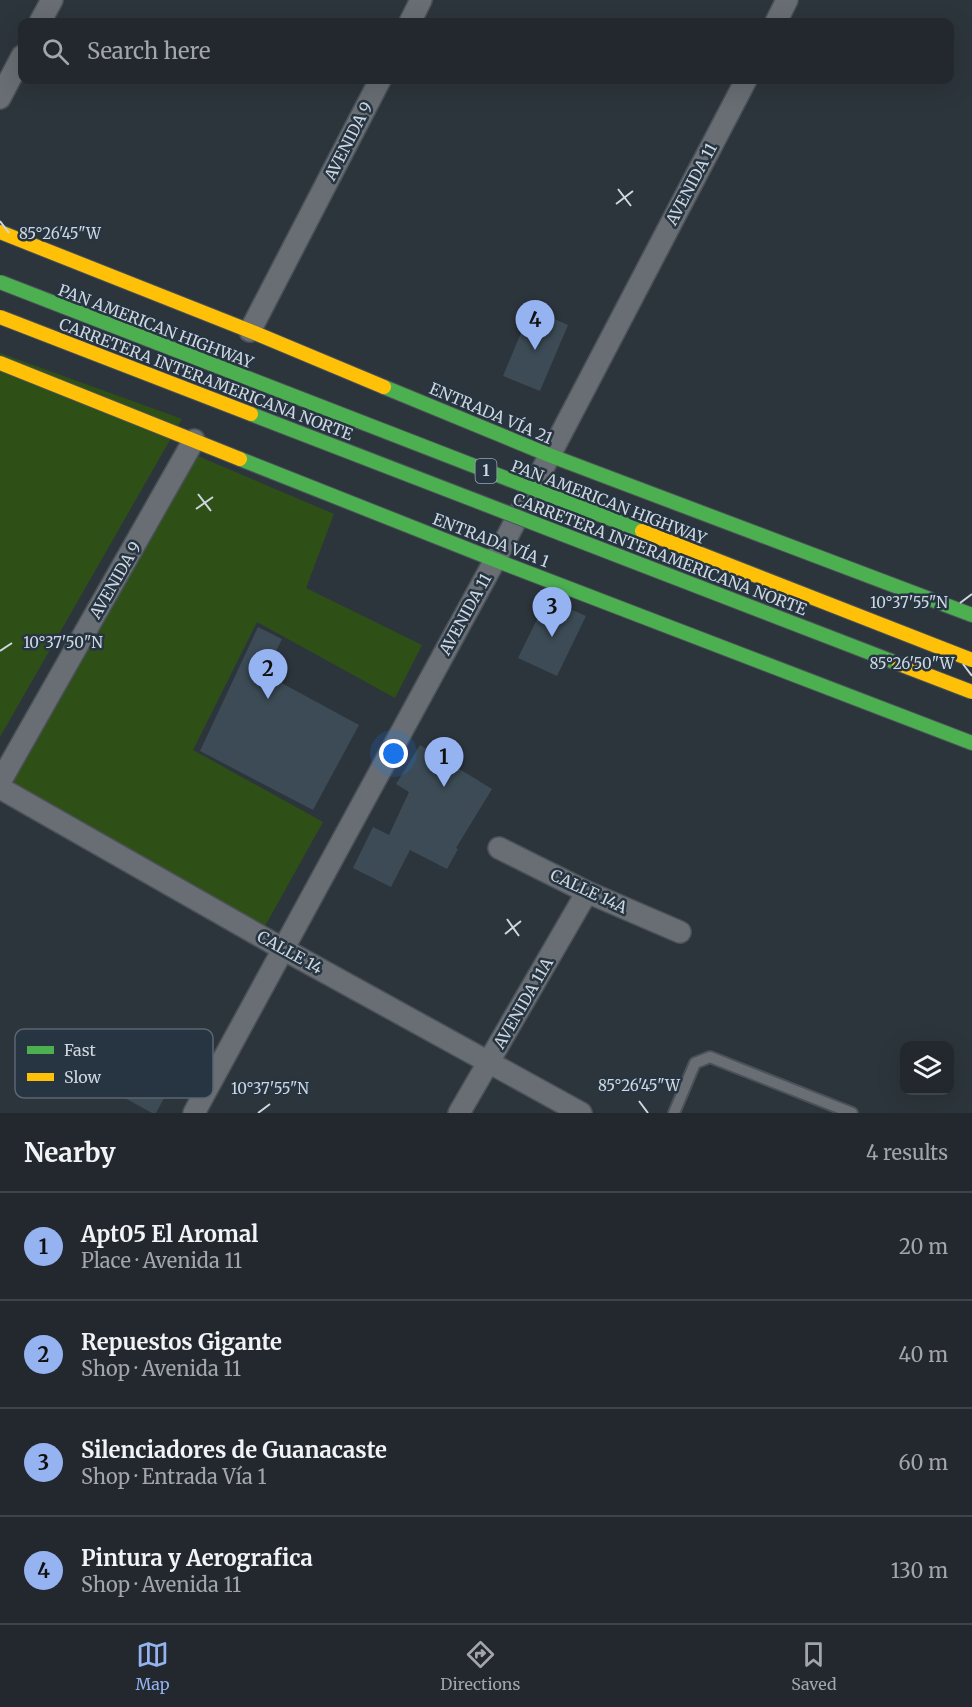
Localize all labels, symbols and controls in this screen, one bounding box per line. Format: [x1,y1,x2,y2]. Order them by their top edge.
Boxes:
search box [18,18,954,84]
icon: search [39,35,72,68]
text: Search here [87,37,210,65]
street label: AVENIDA 9 [319,98,376,185]
street label: AVENIDA 11 [661,140,721,229]
text: 85°26'45"W [19,224,102,243]
street label: PAN AMERICAN HIGHWAY [56,280,257,373]
pin: 4 [516,300,554,350]
street label: CARRETERA INTERAMERICANA NORTE [56,314,357,445]
street label: ENTRADA VÍA 21 [426,378,556,448]
street label: PAN AMERICAN HIGHWAY [509,456,710,549]
road number: 1 [476,459,496,483]
street label: CARRETERA INTERAMERICANA NORTE [510,489,811,620]
street label: ENTRADA VÍA 1 [430,509,552,571]
street label: AVENIDA 9 [84,538,145,623]
street label: AVENIDA 11 [434,570,496,659]
pin: 3 [532,588,572,637]
text: 10°37'55"N [870,593,948,612]
text: 10°37'50"N [23,633,103,652]
pin: 2 [248,650,288,699]
text: 85°26'50"W [870,654,956,673]
pin: 1 [424,738,464,787]
your location [379,739,408,768]
street label: CALLE 14A [547,865,631,918]
street label: CALLE 14 [254,926,326,978]
street label: AVENIDA 11A [488,953,557,1053]
legend [15,1029,213,1098]
text: Fast [64,1040,97,1060]
map controls [900,1041,954,1095]
button: layers [900,1041,954,1095]
text: Slow [64,1067,102,1087]
text: 85°26'45"W [598,1076,681,1095]
text: 10°37'55"N [231,1079,309,1098]
text: Nearby [24,1136,116,1169]
text: 4 results [866,1140,948,1165]
text: Apt05 El Aromal [81,1220,258,1248]
text: 1 [39,1234,48,1259]
text: 20 m [899,1234,948,1259]
text: Place · Avenida 11 [81,1248,242,1273]
text: Repuestos Gigante [81,1328,282,1356]
text: 2 [38,1342,49,1367]
text: 40 m [898,1342,948,1367]
text: Shop · Avenida 11 [81,1356,241,1381]
text: Silenciadores de Guanacaste [81,1436,387,1464]
text: 3 [38,1450,49,1475]
text: 60 m [898,1450,948,1475]
text: Shop · Entrada Vía 1 [81,1464,267,1489]
text: Pintura y Aerografica [81,1544,313,1572]
text: 4 [37,1558,50,1583]
text: 130 m [891,1558,948,1583]
text: Shop · Avenida 11 [81,1572,241,1597]
tab: Map [135,1638,170,1694]
tab: Directions [440,1638,520,1694]
tab: Saved [791,1638,837,1694]

